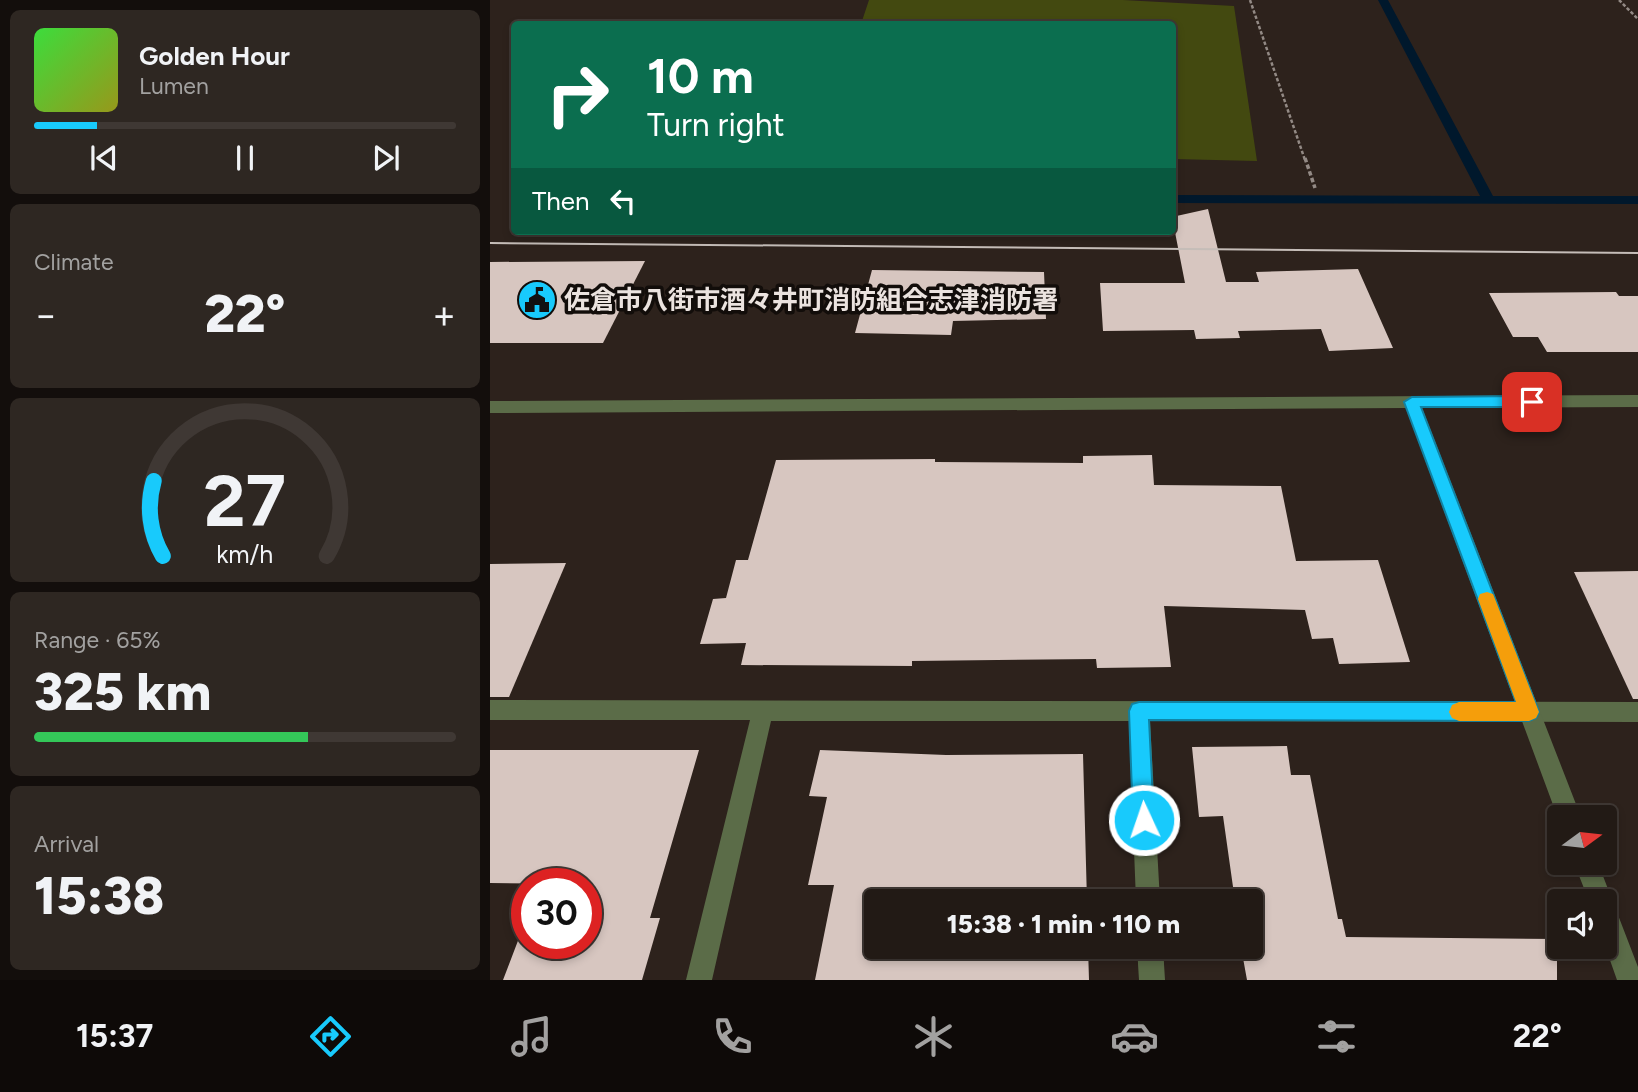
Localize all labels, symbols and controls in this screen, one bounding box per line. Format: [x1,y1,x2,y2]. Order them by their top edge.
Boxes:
text: Golden Hour [139,40,290,72]
text: 10 m [647,46,754,105]
icon: right [532,49,623,140]
text: Lumen [139,72,209,100]
text: Turn right [647,106,785,144]
icon: previous [85,139,123,177]
icon: pause [226,139,264,177]
icon: next [367,139,405,177]
icon: left [604,182,642,220]
text: Then [532,185,590,217]
text: Climate [34,248,113,276]
public building icon: 佐倉市八街市酒々井町消防組合志津消防署 [516,279,558,321]
text: 22° [204,283,286,345]
place label: 佐倉市八街市酒々井町消防組合志津消防署 [564,284,1058,316]
text: − [34,292,58,338]
text: + [432,292,456,338]
pin [1502,372,1562,432]
icon: arrive [1513,383,1551,421]
text: 27 [204,457,286,544]
text: km/h [216,539,274,569]
text: Range · 65% [34,626,161,654]
text: 325 km [34,661,211,723]
position arrow [1107,783,1181,857]
north arrow [1547,805,1617,875]
map controls [1547,805,1617,959]
text: Arrival [34,830,99,858]
text: 15:38 [34,865,164,927]
speed limit sign: 30 [511,868,602,959]
button: sound [1547,889,1617,959]
text: 15:38 · 1 min · 110 m [947,908,1180,940]
icon: directions [306,1012,355,1061]
icon: music [507,1012,556,1061]
icon: phone [708,1012,757,1061]
icon: climate [909,1012,958,1061]
icon: car [1110,1012,1159,1061]
icon: filters [1312,1012,1361,1061]
text: 15:37 [76,1017,153,1055]
text: 22° [1513,1017,1562,1055]

